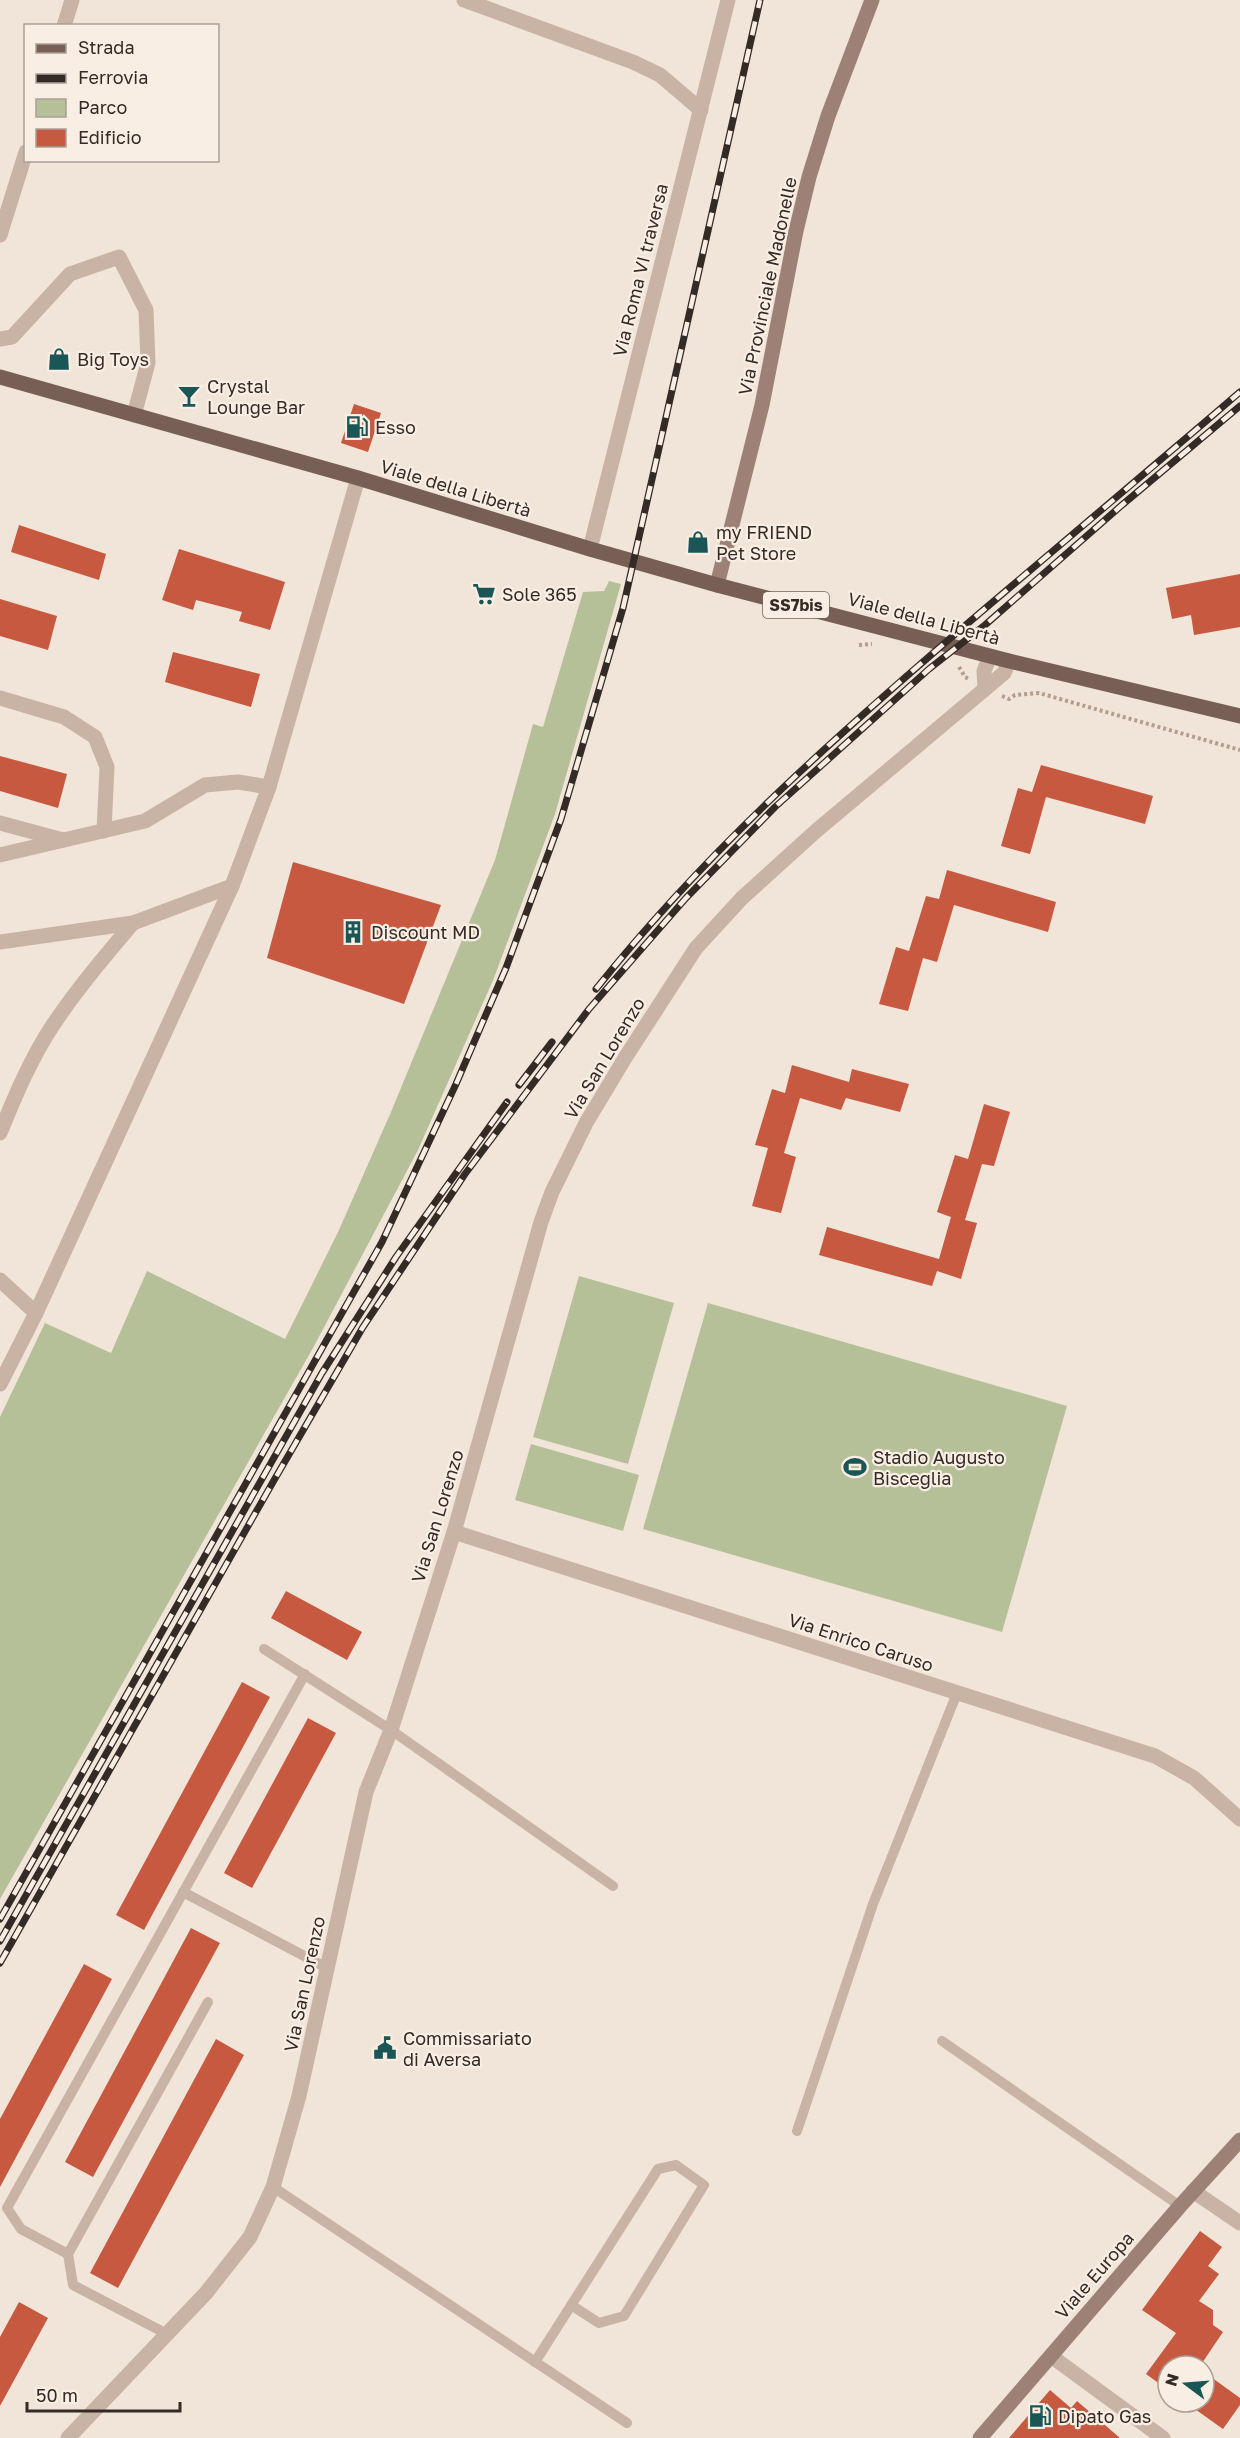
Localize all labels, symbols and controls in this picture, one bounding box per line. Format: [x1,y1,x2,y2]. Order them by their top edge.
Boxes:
legend [24,24,219,162]
text: Strada [78,36,135,58]
text: Ferrovia [78,66,148,88]
text: Parco [78,96,127,118]
text: Edificio [78,126,142,148]
street label: Via Provinciale Madonelle [733,175,801,397]
street label: Via Roma VI traversa [608,181,672,359]
shop icon: Big Toys [46,346,72,372]
place label: Big Toys [77,348,149,370]
place label: Crystal Lounge Bar [207,375,305,418]
bar icon: Crystal Lounge Bar [176,383,202,409]
fuel station icon: Esso [344,414,370,440]
place label: Esso [375,416,416,438]
street label: Viale della Libertà [378,455,534,521]
place label: my FRIEND Pet Store [716,521,812,564]
shop icon: my FRIEND Pet Store [685,529,711,555]
supermarket icon: Sole 365 [471,581,497,607]
place label: Sole 365 [502,583,577,605]
street label: Viale della Libertà [846,587,1002,649]
road number: SS7bis [763,592,829,618]
building icon: Discount MD [340,919,366,945]
place label: Discount MD [371,921,480,943]
street label: Via San Lorenzo [559,993,649,1123]
place label: Stadio Augusto Bisceglia [873,1446,1005,1489]
street label: Via San Lorenzo [406,1447,468,1585]
sports icon: Stadio Augusto Bisceglia [842,1454,868,1480]
street label: Via Enrico Caruso [786,1608,936,1676]
street label: Via San Lorenzo [279,1914,329,2054]
place label: Commissariato di Aversa [403,2027,532,2070]
public building icon: Commissariato di Aversa [372,2035,398,2061]
street label: Viale Europa [1050,2227,1138,2323]
north arrow [1156,2354,1216,2414]
text: N [1160,2371,1183,2388]
scale bar [27,2375,180,2413]
text: 50 m [36,2384,78,2406]
fuel station icon: Dipato Gas [1027,2403,1053,2429]
place label: Dipato Gas [1058,2405,1151,2427]

